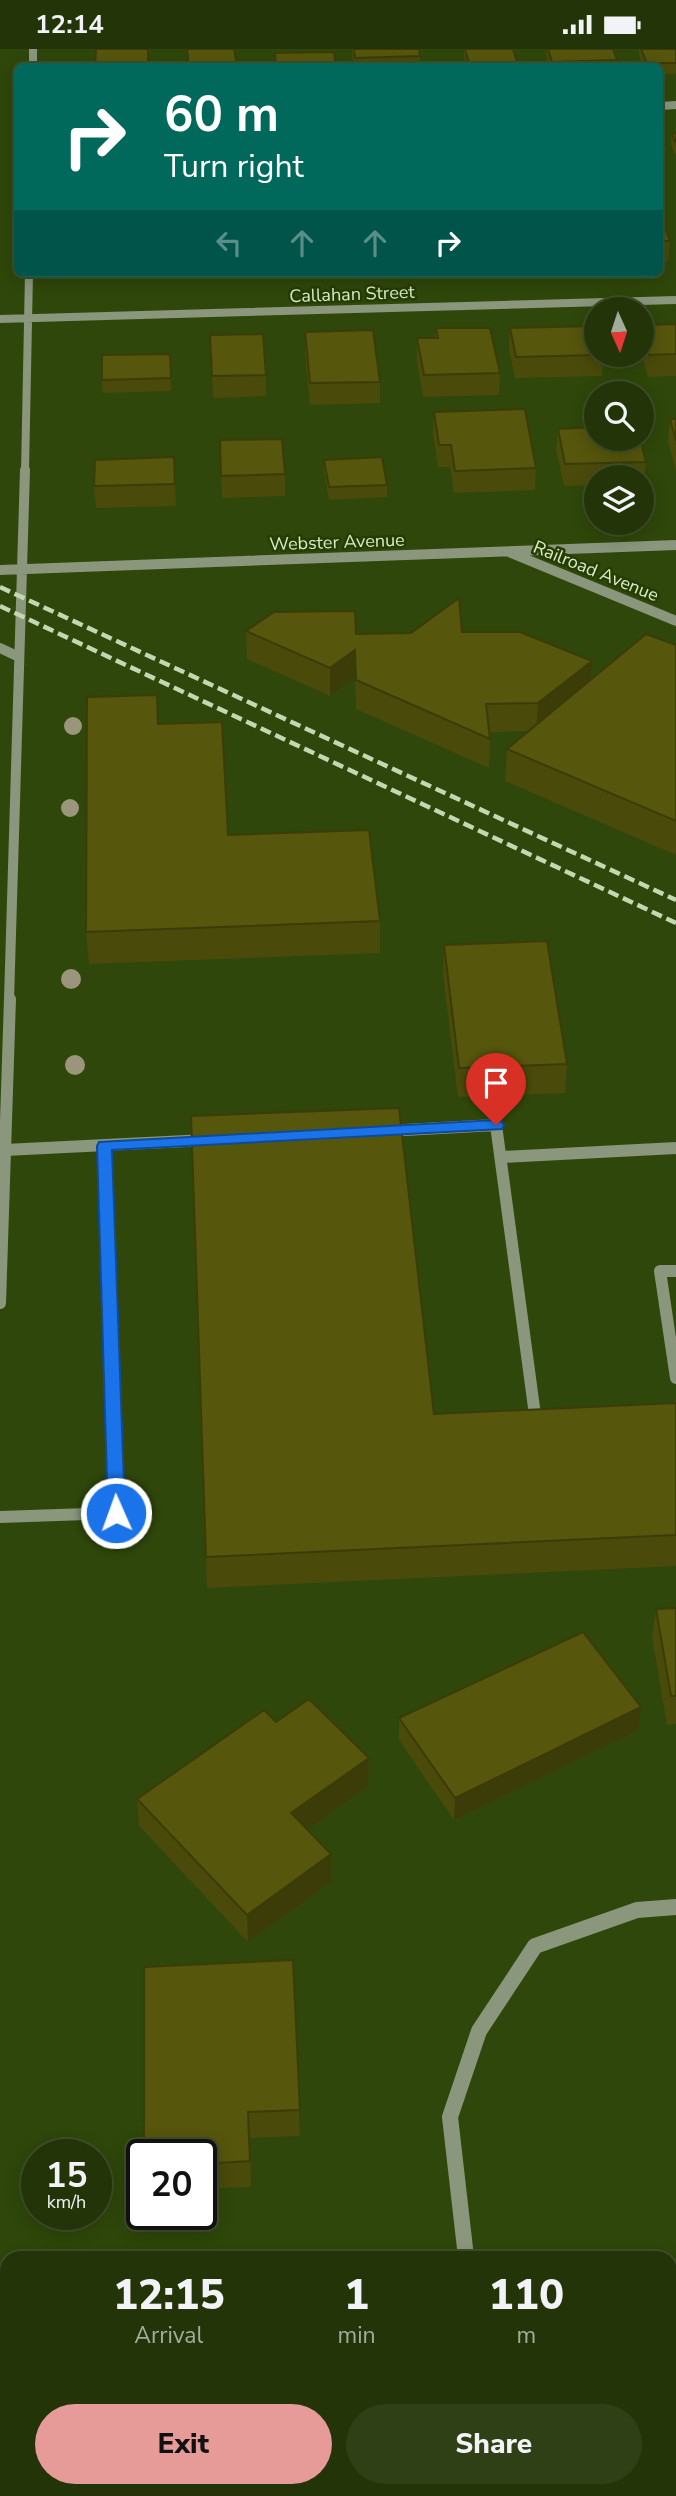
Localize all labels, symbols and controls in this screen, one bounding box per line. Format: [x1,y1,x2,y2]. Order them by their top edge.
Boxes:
text: 12:14 [35,7,104,42]
text: 60 m [164,81,279,148]
icon: right [49,91,140,182]
text: Turn right [164,145,304,188]
icon: left [210,224,248,262]
icon: ahead [283,224,321,262]
icon: ahead [356,224,394,262]
icon: right [429,224,467,262]
street label: Callahan Street [289,280,416,308]
north arrow [584,297,654,367]
map controls [584,297,654,535]
button: search [584,381,654,451]
button: layers [584,465,654,535]
street label: Webster Avenue [269,528,405,556]
street label: Railroad Avenue [530,535,662,607]
pin [466,1053,526,1125]
icon: arrive [477,1064,515,1102]
position arrow [79,1476,153,1550]
speed limit sign: 20 [126,2139,217,2230]
text: 15 [45,2152,88,2199]
text: km/h [47,2190,86,2214]
text: 12:15 [113,2267,225,2324]
text: 1 [344,2267,369,2324]
text: 110 [489,2267,564,2324]
text: Arrival [134,2320,203,2351]
text: min [338,2320,376,2351]
text: m [516,2320,536,2351]
button: Exit [35,2404,332,2484]
button: Share [346,2404,642,2484]

